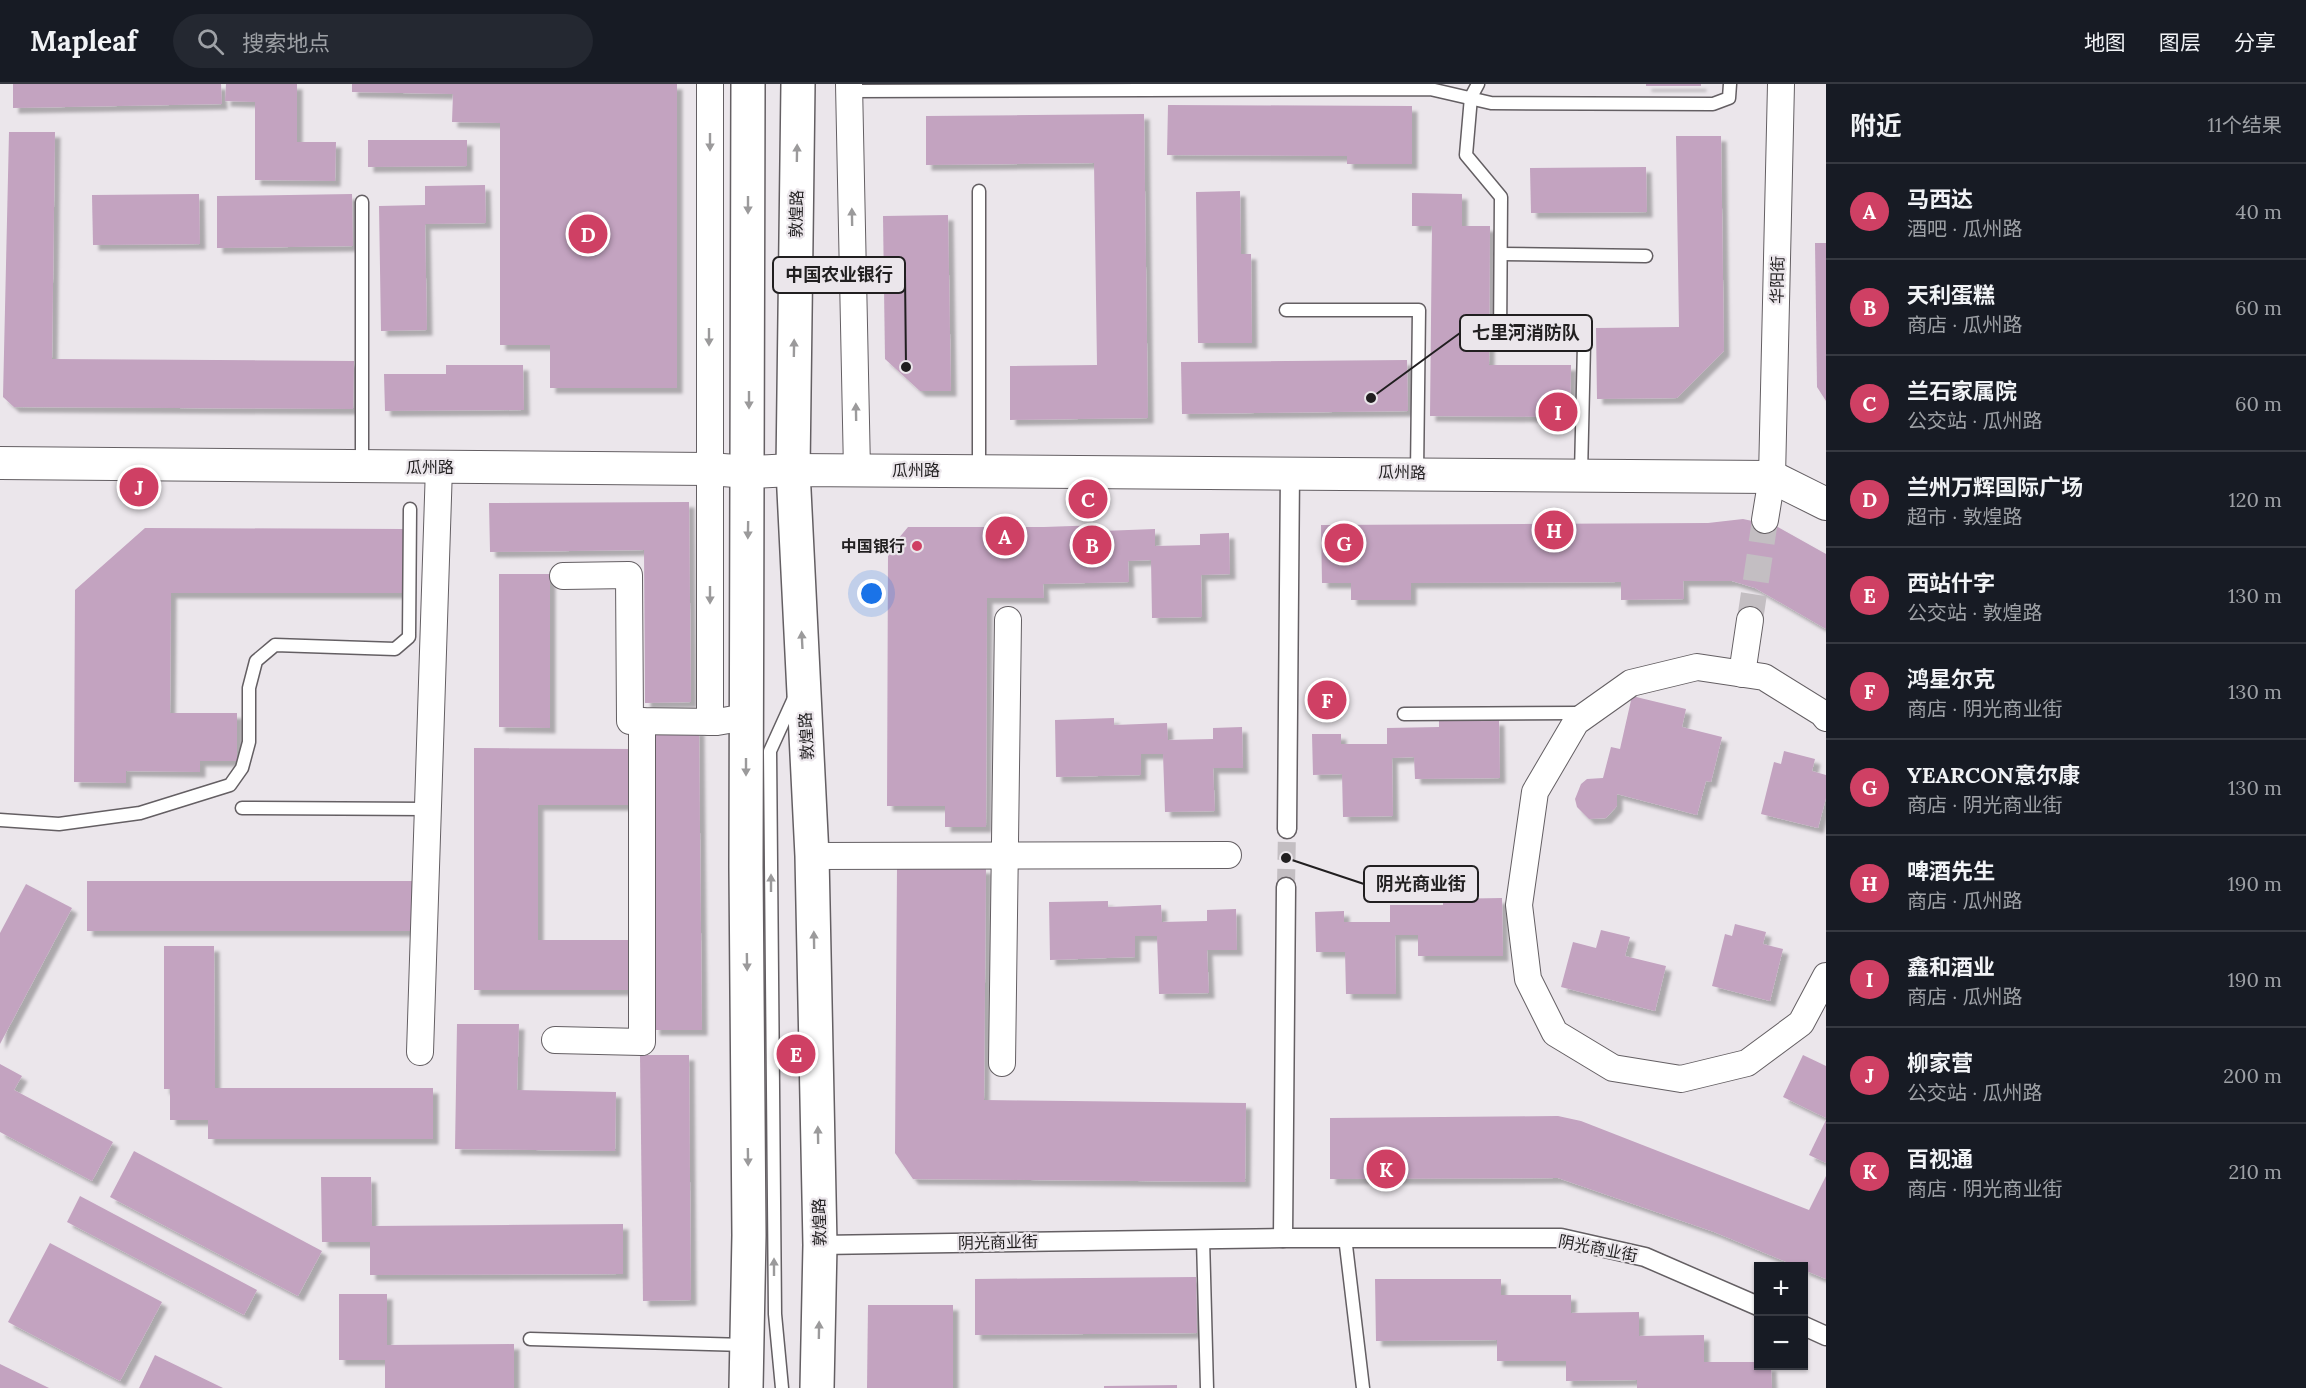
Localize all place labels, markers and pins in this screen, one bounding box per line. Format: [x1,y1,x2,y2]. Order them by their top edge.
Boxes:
pin: D [568,212,608,256]
callout: 中国农业银行 [773,257,905,293]
callout: 七里河消防队 [1460,315,1592,351]
pin: I [1538,390,1578,434]
pin: J [120,464,158,510]
pin: C [1068,476,1108,522]
pin: H [1534,508,1574,552]
pin: A [986,514,1024,558]
pin: G [1324,520,1364,566]
pin: B [1072,522,1112,568]
place label: 中国银行 [841,536,905,556]
marker: 中国银行 [910,539,924,553]
pin: F [1308,678,1346,722]
callout: 阴光商业街 [1364,866,1478,902]
pin: E [776,1032,816,1076]
pin: K [1366,1146,1406,1192]

